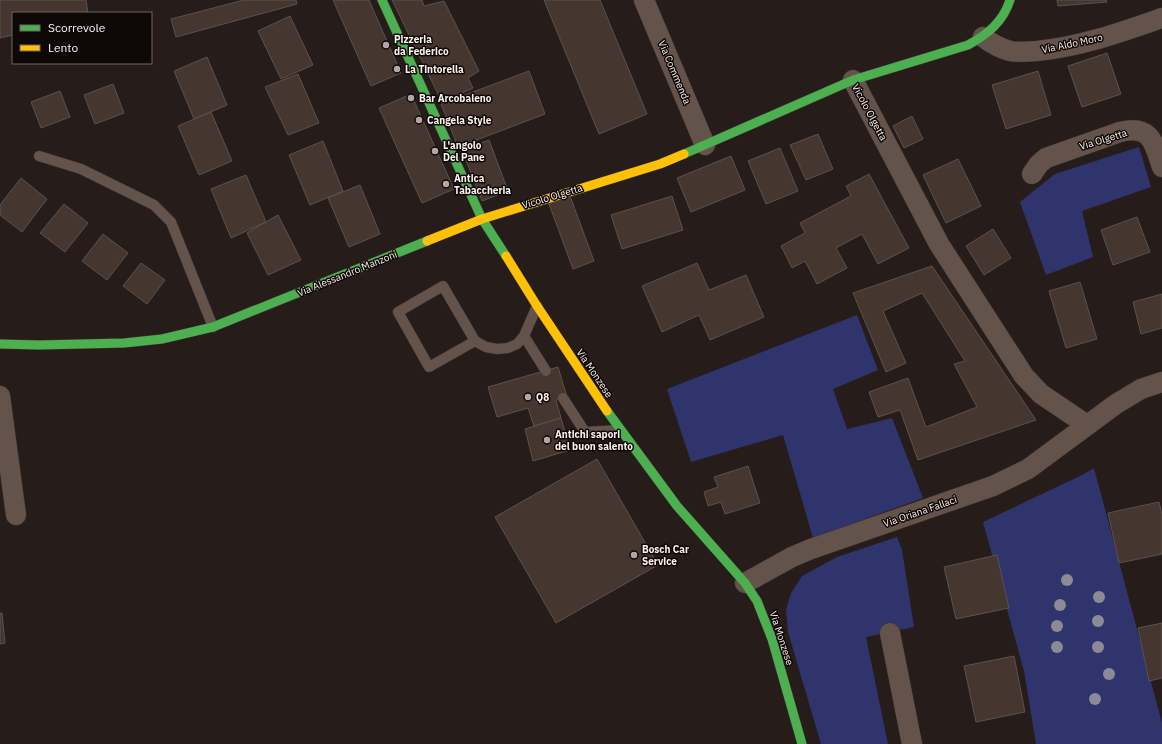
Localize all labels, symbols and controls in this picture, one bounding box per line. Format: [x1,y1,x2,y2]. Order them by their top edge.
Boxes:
legend [12,12,152,64]
text: Scorrevole [48,20,106,35]
street label: Via Aldo Moro [1040,31,1104,56]
place label: Pizzeria da Federico [394,33,449,58]
street label: Via Commenda [655,38,694,107]
text: Lento [48,40,78,55]
marker: Pizzeria da Federico [381,40,391,50]
place label: La Tintorella [405,63,464,76]
marker: La Tintorella [392,64,402,74]
street label: Vicolo Olgetta [849,82,890,144]
place label: Bar Arcobaleno [419,92,492,105]
marker: Bar Arcobaleno [406,93,416,103]
place label: Cangela Style [427,114,492,127]
marker: Cangela Style [414,115,424,125]
street label: Via Olgetta [1078,126,1129,153]
place label: L'angolo Del Pane [443,139,485,164]
marker: L'angolo Del Pane [430,146,440,156]
place label: Antica Tabaccheria [454,172,511,197]
marker: Antica Tabaccheria [441,179,451,189]
street label: Vicolo Olgetta [520,181,585,212]
street label: Via Alessandro Manzoni [295,247,399,299]
street label: Via Monzese [574,346,616,401]
place label: Q8 [536,391,549,404]
marker: Q8 [523,392,533,402]
place label: Antichi sapori del buon salento [555,428,633,453]
marker: Antichi sapori del buon salento [542,435,552,445]
street label: Via Oriana Fallaci [882,493,959,530]
place label: Bosch Car Service [642,543,689,568]
marker: Bosch Car Service [629,550,639,560]
street label: Via Monzese [767,609,797,667]

